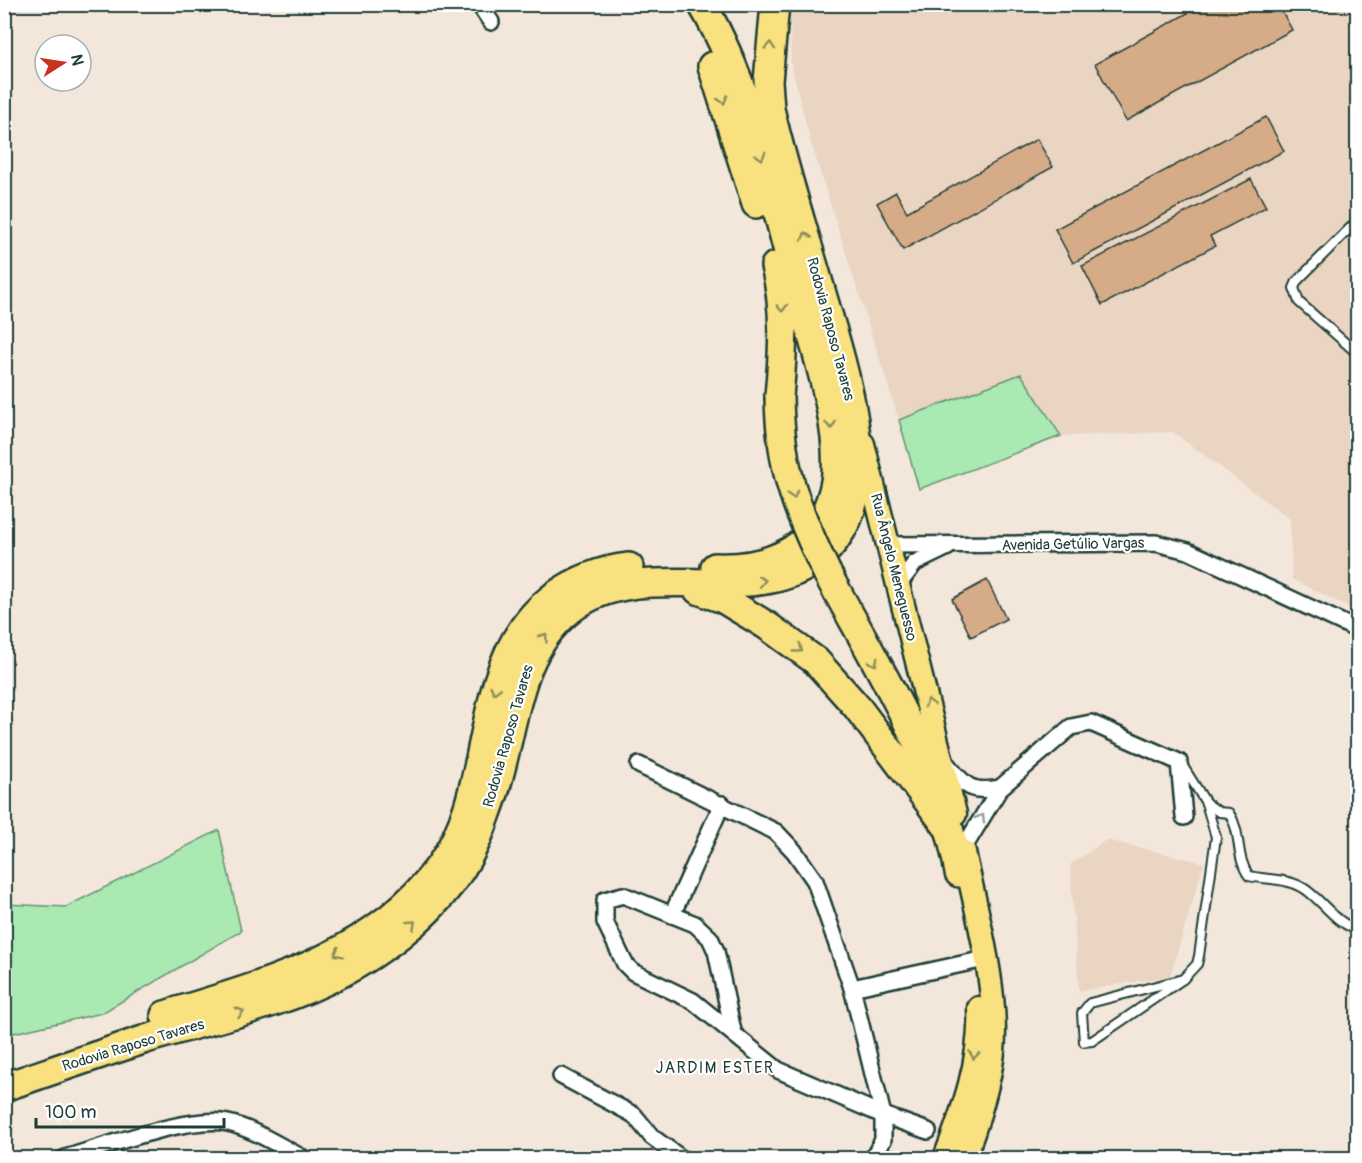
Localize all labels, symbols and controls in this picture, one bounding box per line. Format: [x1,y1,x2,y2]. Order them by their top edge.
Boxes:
north arrow [33,33,93,93]
one-way arrow [763,42,776,51]
text: N [66,53,88,68]
one-way arrow [716,94,729,105]
one-way arrow [754,150,766,161]
one-way arrow [801,231,813,242]
street label: Rodovia Raposo Tavares [802,255,859,403]
one-way arrow [775,303,788,312]
one-way arrow [825,421,837,430]
one-way arrow [785,490,798,500]
street label: Rua Ângelo Meneguesso [866,491,921,643]
street label: Avenida Getúlio Vargas [1002,534,1145,555]
one-way arrow [756,575,766,588]
one-way arrow [536,633,547,644]
one-way arrow [792,642,803,653]
one-way arrow [867,655,878,666]
street label: Rodovia Raposo Tavares [479,662,538,810]
one-way arrow [489,685,502,695]
one-way arrow [923,698,936,708]
one-way arrow [973,814,985,824]
one-way arrow [405,920,416,931]
one-way arrow [333,945,344,957]
one-way arrow [234,1007,245,1019]
street label: Rodovia Raposo Tavares [60,1015,207,1076]
one-way arrow [969,1051,981,1060]
district label: JARDIM ESTER [656,1058,774,1078]
scale bar [36,1091,224,1129]
text: 100 m [45,1101,97,1124]

